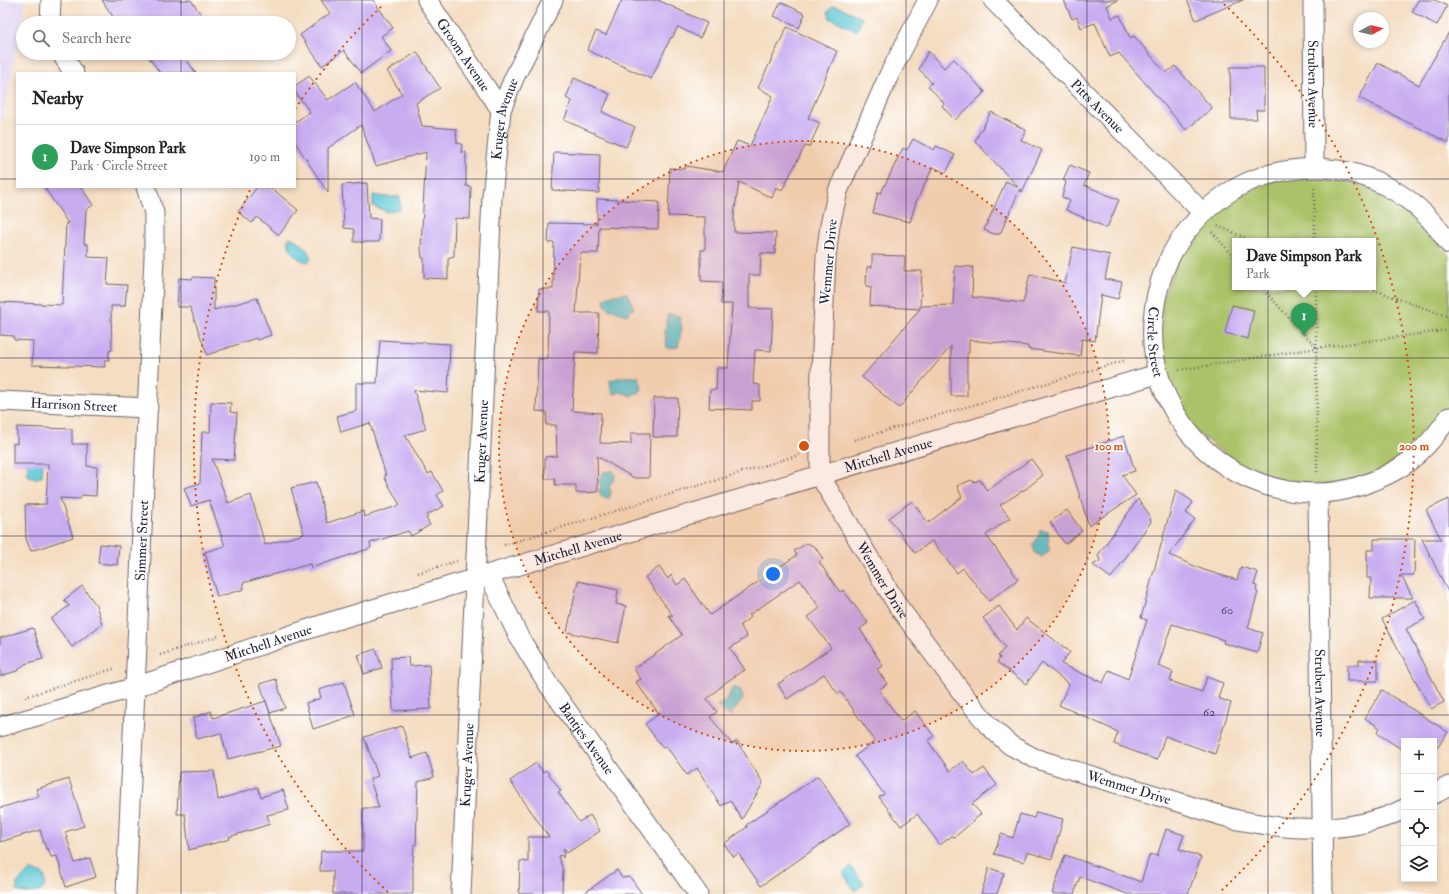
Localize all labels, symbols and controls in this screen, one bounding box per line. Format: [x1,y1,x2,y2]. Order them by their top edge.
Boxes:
north arrow [1353,12,1389,48]
street label: Groom Avenue [433,15,494,95]
search box [16,16,296,60]
icon: search [30,27,52,49]
text: Search here [62,29,131,48]
street label: Struben Avenue [1304,40,1322,128]
street label: Kruger Avenue [488,76,522,161]
street label: Pitts Avenue [1067,76,1128,137]
text: Nearby [32,88,83,109]
text: Dave Simpson Park [70,139,186,158]
text: 1 [43,149,47,165]
text: 190 m [249,149,280,165]
text: Park · Circle Street [70,158,167,174]
street label: Wemmer Drive [816,218,841,307]
popup [1232,238,1376,290]
text: Dave Simpson Park [1246,247,1362,266]
text: Park [1246,266,1270,282]
pin: 1 [1291,303,1317,336]
street label: Circle Street [1144,306,1167,380]
street label: Harrison Street [30,394,118,416]
street label: Kruger Avenue [471,399,492,484]
street label: Mitchell Avenue [842,434,935,476]
centre of rings [797,439,811,453]
text: 100 m [1095,439,1124,454]
text: 200 m [1399,439,1430,454]
street label: Simmer Street [132,499,152,581]
street label: Mitchell Avenue [532,527,624,569]
street label: Wemmer Drive [852,538,912,622]
your location [763,564,783,584]
house number: 60 [1221,603,1233,618]
street label: Mitchell Avenue [222,621,314,666]
street label: Struben Avenue [1311,649,1329,737]
street label: Bantjes Avenue [555,700,618,778]
house number: 62 [1203,705,1215,720]
street label: Kruger Avenue [457,723,478,807]
map controls [1401,738,1437,882]
button: + [1401,738,1437,774]
street label: Wemmer Drive [1084,767,1173,808]
button: − [1401,774,1437,810]
button: locate [1401,810,1437,846]
button: layers [1401,846,1437,882]

